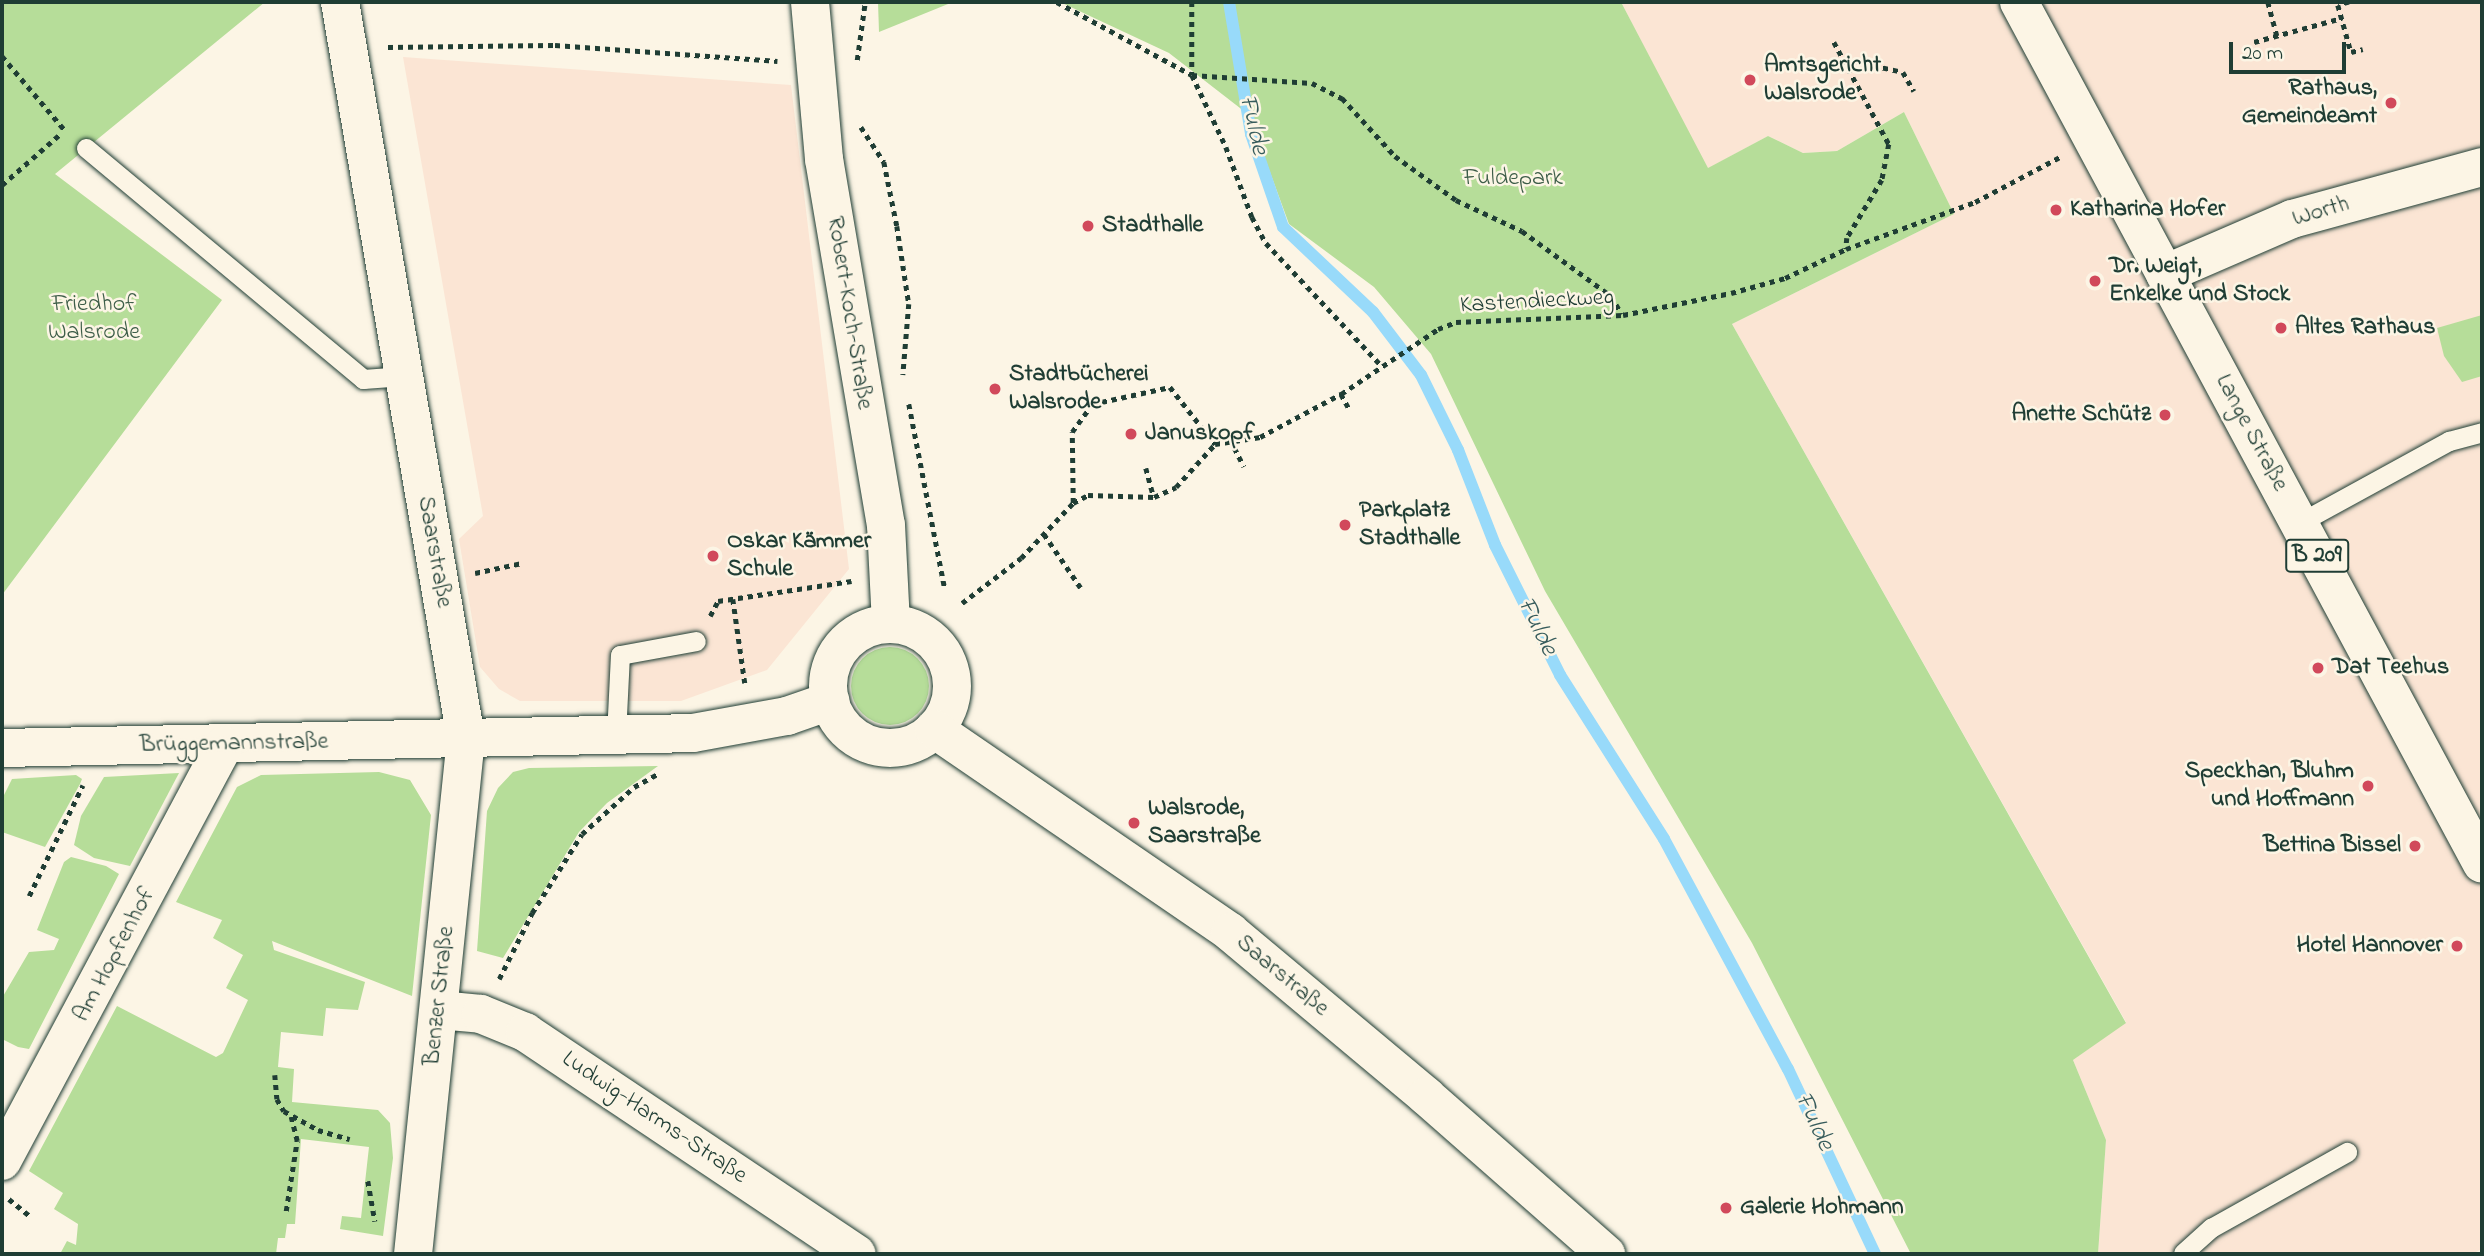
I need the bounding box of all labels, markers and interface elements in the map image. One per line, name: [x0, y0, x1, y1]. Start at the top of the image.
scale bar: [2232, 28, 2349, 72]
text: 20 m: [2242, 39, 2283, 69]
place label: Amtsgericht Walsrode: [1764, 52, 1881, 108]
marker: Amtsgericht Walsrode: [1742, 72, 1758, 88]
place label: Rathaus, Gemeindeamt: [2242, 75, 2377, 131]
water label: Fulde: [1230, 92, 1274, 158]
marker: Rathaus, Gemeindeamt: [2383, 95, 2399, 111]
park label: Fuldepark: [1463, 165, 1563, 193]
street label: Worth: [2289, 190, 2353, 234]
place label: Katharina Hofer: [2070, 196, 2225, 224]
marker: Katharina Hofer: [2048, 202, 2064, 218]
place label: Stadthalle: [1102, 212, 1203, 240]
street label: Robert-Koch-Straße: [820, 214, 878, 412]
marker: Stadthalle: [1080, 218, 1096, 234]
place label: Dr. Weigt, Enkelke und Stock: [2109, 253, 2290, 309]
marker: Dr. Weigt, Enkelke und Stock: [2087, 273, 2103, 289]
street label: Kastendieckweg: [1459, 284, 1615, 320]
park label: Friedhof Walsrode: [48, 291, 140, 347]
place label: Altes Rathaus: [2295, 314, 2435, 342]
marker: Altes Rathaus: [2273, 320, 2289, 336]
place label: Stadtbücherei Walsrode: [1009, 361, 1149, 417]
street label: Lange Straße: [2208, 370, 2294, 496]
marker: Stadtbücherei Walsrode: [987, 381, 1003, 397]
place label: Anette Schütz: [2012, 401, 2151, 429]
marker: Anette Schütz: [2157, 407, 2173, 423]
place label: Januskopf: [1145, 420, 1255, 448]
marker: Januskopf: [1123, 426, 1139, 442]
street label: Saarstraße: [410, 494, 458, 610]
place label: Parkplatz Stadthalle: [1359, 497, 1460, 553]
marker: Parkplatz Stadthalle: [1337, 517, 1353, 533]
place label: Oskar Kämmer Schule: [727, 528, 871, 584]
road number: B 209: [2284, 536, 2350, 576]
marker: Oskar Kämmer Schule: [705, 548, 721, 564]
water label: Fulde: [1509, 593, 1563, 661]
place label: Dat Teehus: [2332, 654, 2449, 682]
marker: Dat Teehus: [2310, 660, 2326, 676]
street label: Brüggemannstraße: [139, 728, 329, 760]
place label: Speckhan, Bluhm und Hoffmann: [2185, 758, 2354, 814]
marker: Speckhan, Bluhm und Hoffmann: [2360, 778, 2376, 794]
place label: Walsrode, Saarstraße: [1148, 795, 1261, 851]
marker: Walsrode, Saarstraße: [1126, 815, 1142, 831]
place label: Bettina Bissel: [2263, 832, 2401, 860]
marker: Bettina Bissel: [2407, 838, 2423, 854]
street label: Am Hopfenhof: [68, 883, 162, 1027]
street label: Benzer Straße: [418, 925, 462, 1067]
street label: Saarstraße: [1230, 929, 1334, 1023]
place label: Hotel Hannover: [2297, 932, 2443, 960]
marker: Hotel Hannover: [2449, 938, 2465, 954]
street label: Ludwig-Harms-Straße: [556, 1045, 752, 1191]
water label: Fulde: [1786, 1088, 1840, 1156]
place label: Galerie Hohmann: [1740, 1194, 1904, 1222]
marker: Galerie Hohmann: [1718, 1200, 1734, 1216]

